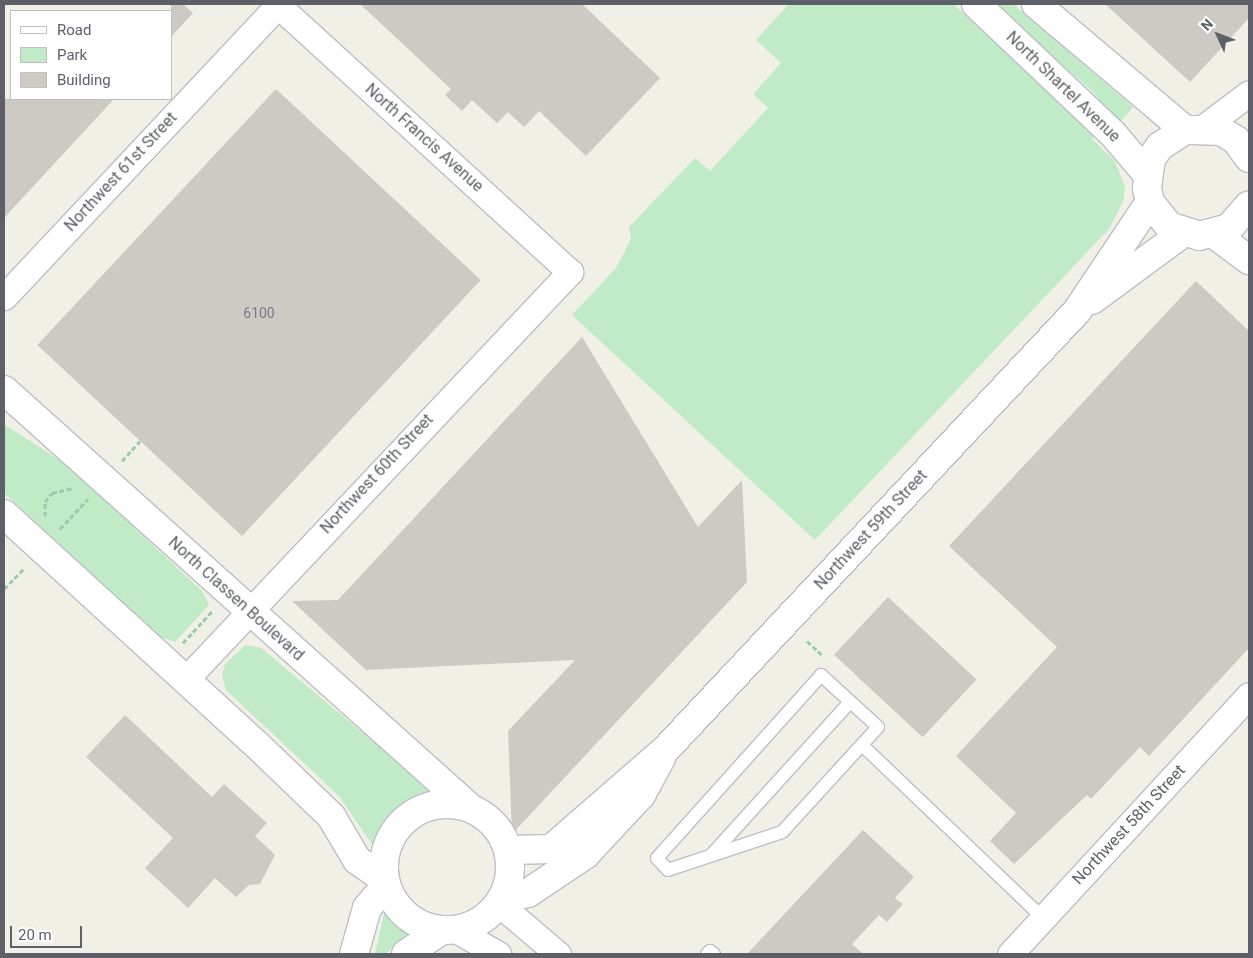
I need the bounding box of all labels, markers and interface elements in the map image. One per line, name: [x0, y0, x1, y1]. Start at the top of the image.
legend: [10, 10, 172, 100]
north arrow: [1193, 10, 1243, 60]
text: N: [1198, 16, 1216, 34]
text: Road: [57, 21, 91, 39]
street label: North Shartel Avenue: [1002, 28, 1124, 146]
text: Park: [57, 46, 87, 64]
text: Building: [57, 71, 111, 89]
street label: North Francis Avenue: [361, 80, 487, 196]
street label: Northwest 61st Street: [61, 108, 181, 236]
house number: 6100: [243, 305, 275, 321]
street label: Northwest 60th Street: [317, 410, 437, 538]
street label: Northwest 59th Street: [811, 466, 931, 594]
street label: North Classen Boulevard: [164, 533, 308, 665]
street label: Northwest 58th Street: [1069, 761, 1189, 889]
scale bar: [12, 916, 85, 948]
text: 20 m: [18, 926, 52, 944]

